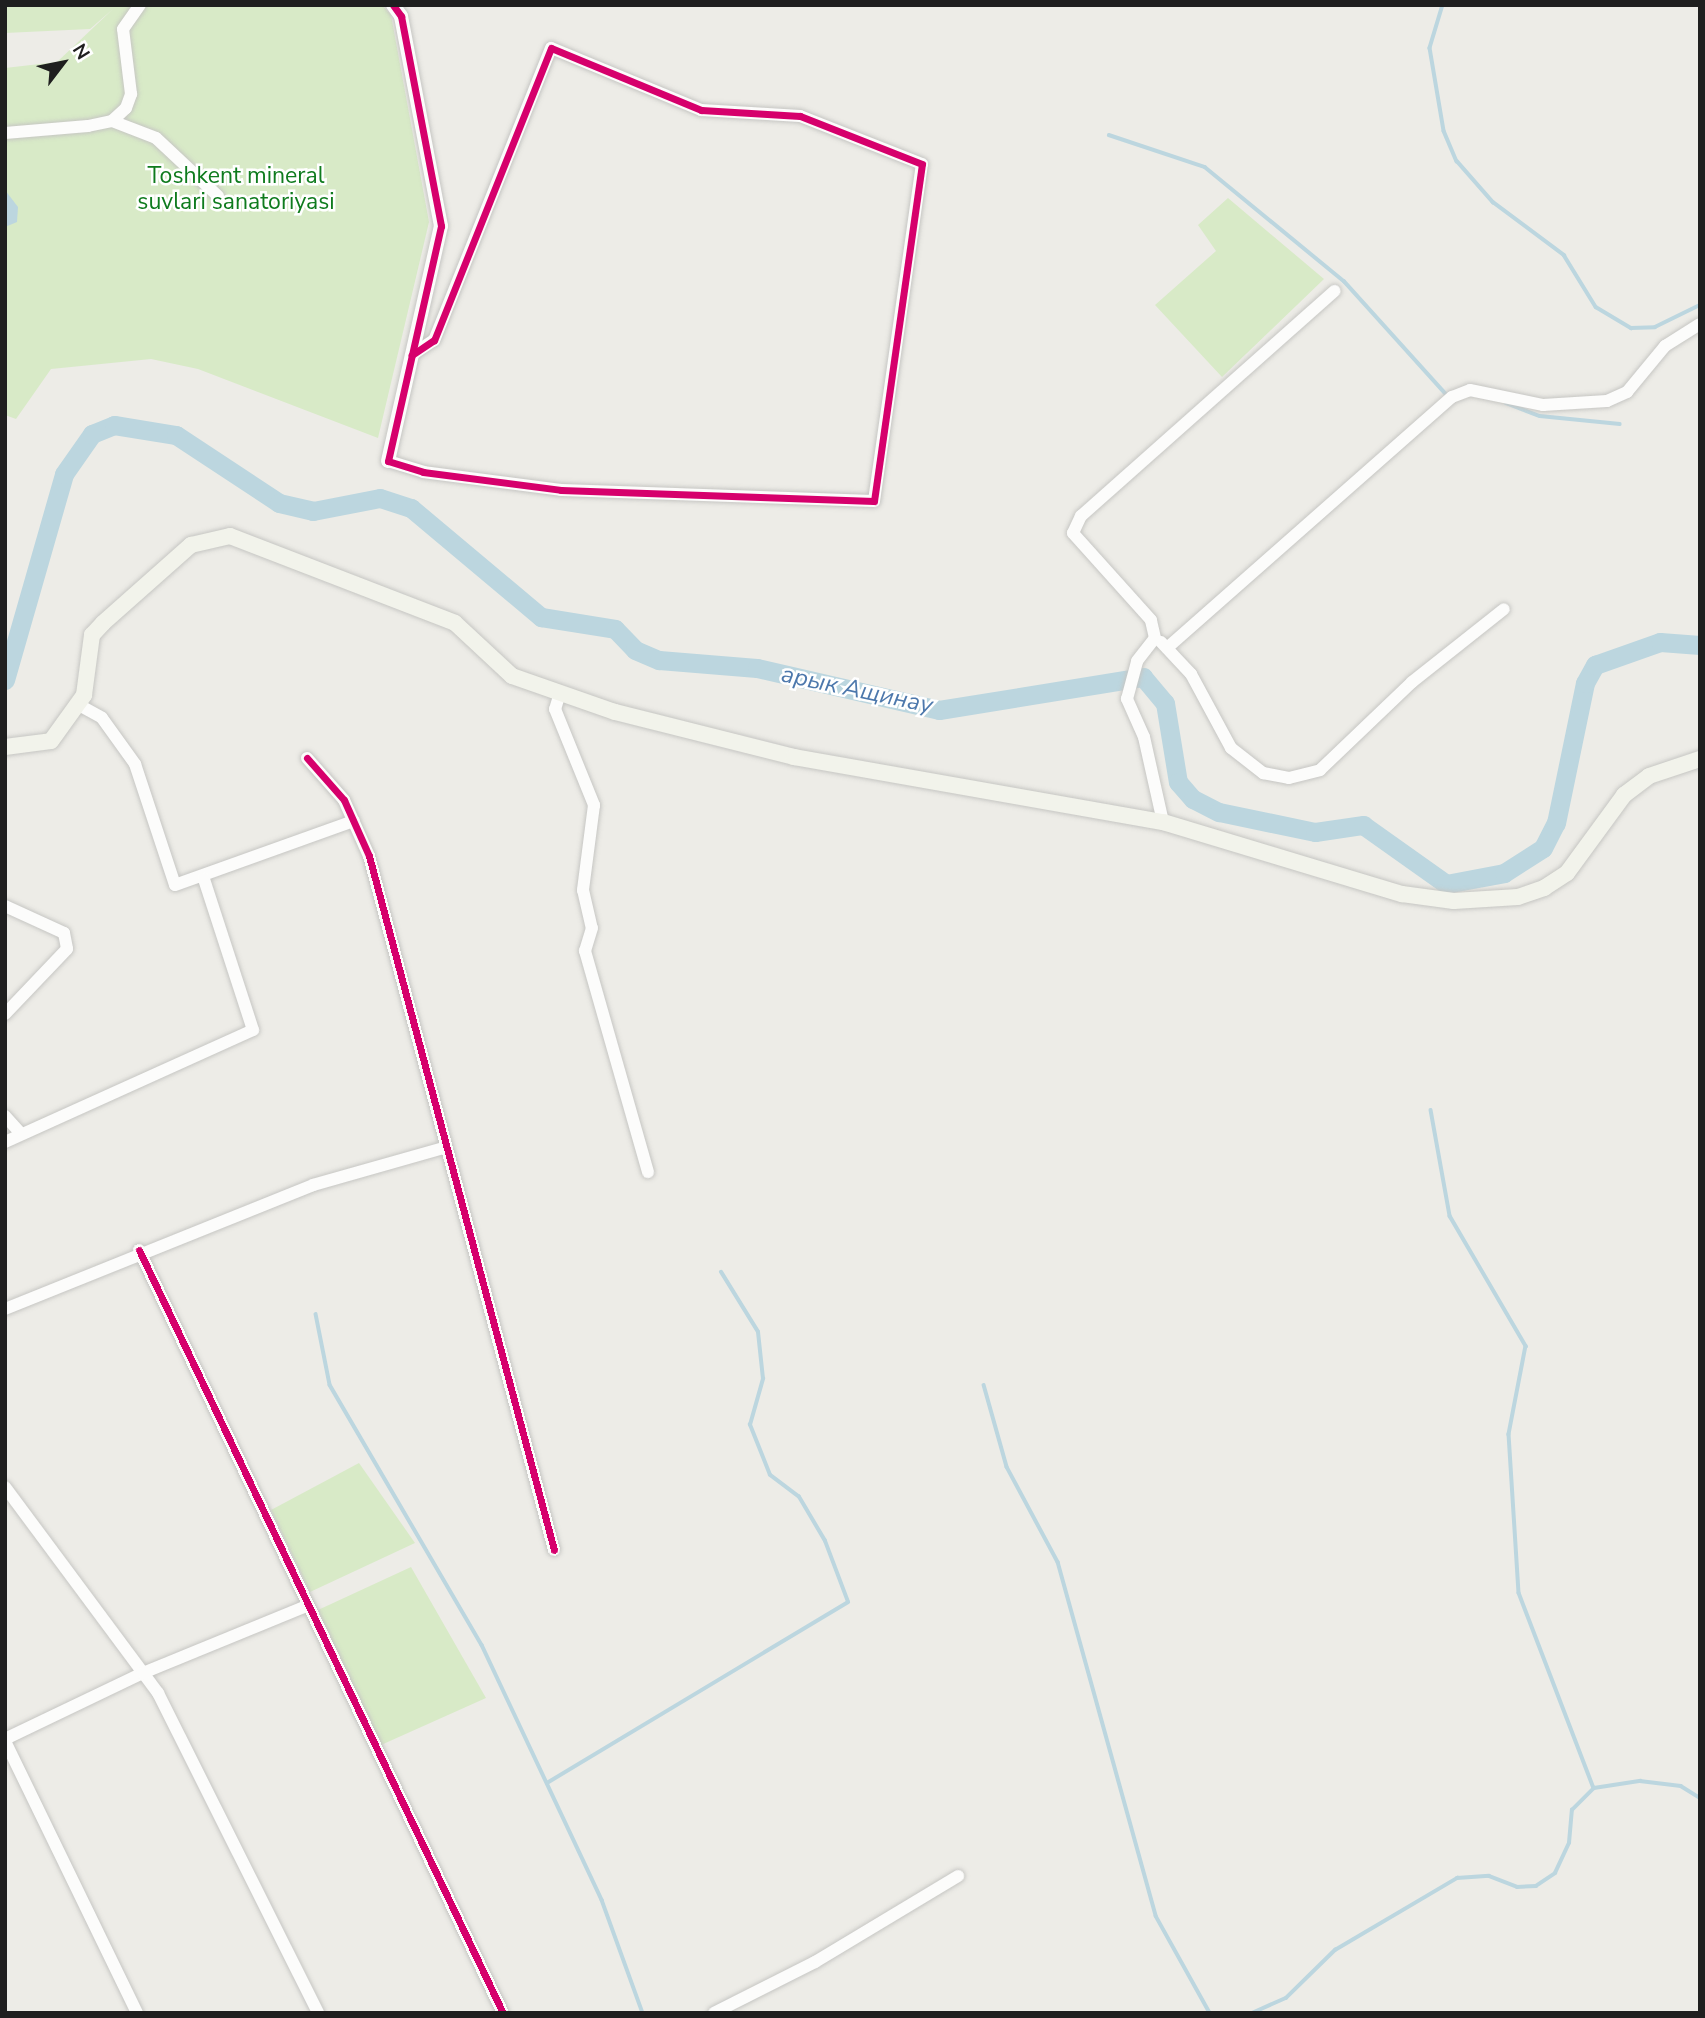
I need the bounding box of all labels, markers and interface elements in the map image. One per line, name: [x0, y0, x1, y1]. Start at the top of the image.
north arrow: [28, 28, 98, 98]
text: N: [66, 39, 96, 65]
park label: Toshkent mineral suvlari sanatoriyasi: [137, 162, 335, 216]
water label: арык Ащинау: [779, 660, 935, 720]

